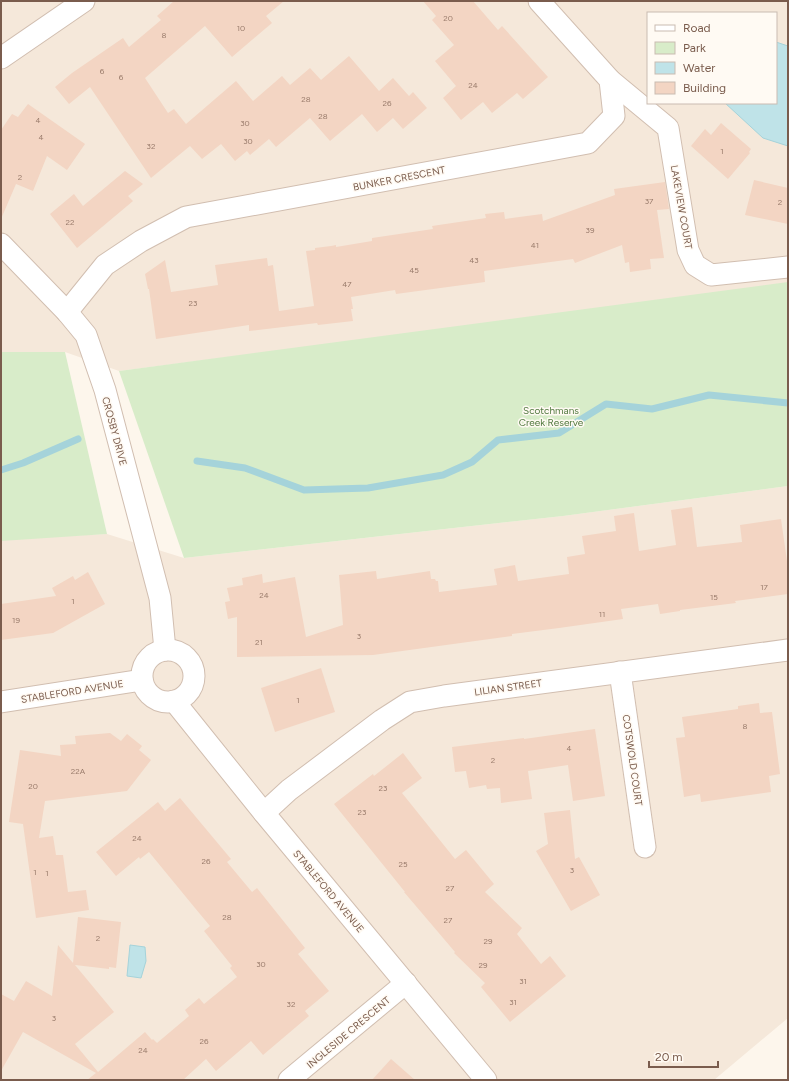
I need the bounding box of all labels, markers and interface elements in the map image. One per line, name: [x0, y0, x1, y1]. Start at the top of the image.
legend: [647, 12, 777, 104]
house number: 20: [443, 13, 453, 23]
text: Road: [683, 21, 711, 35]
house number: 10: [237, 23, 245, 33]
house number: 8: [162, 30, 167, 40]
text: Park: [683, 41, 706, 55]
text: Water: [683, 61, 715, 75]
house number: 6: [100, 66, 105, 76]
house number: 6: [119, 72, 124, 82]
house number: 24: [468, 80, 478, 90]
text: Building: [683, 81, 726, 95]
house number: 28: [301, 94, 311, 104]
house number: 26: [383, 98, 392, 108]
house number: 28: [318, 111, 328, 121]
house number: 4: [36, 115, 41, 125]
house number: 30: [240, 118, 250, 128]
house number: 4: [39, 132, 44, 142]
house number: 30: [243, 136, 253, 146]
house number: 32: [147, 141, 155, 151]
house number: 1: [720, 146, 724, 156]
street label: BUNKER CRESCENT: [352, 163, 447, 194]
street label: LAKEVIEW COURT: [668, 164, 695, 251]
house number: 2: [18, 172, 22, 182]
house number: 37: [645, 196, 654, 206]
house number: 2: [778, 197, 782, 207]
house number: 22: [66, 217, 74, 227]
house number: 39: [586, 225, 595, 235]
house number: 41: [531, 240, 539, 250]
house number: 43: [469, 255, 479, 265]
house number: 45: [409, 265, 419, 275]
house number: 47: [342, 279, 352, 289]
house number: 23: [189, 298, 197, 308]
street label: CROSBY DRIVE: [99, 395, 130, 467]
park label: Scotchmans Creek Reserve: [519, 404, 584, 429]
house number: 17: [760, 582, 768, 592]
house number: 24: [259, 590, 269, 600]
house number: 15: [710, 592, 718, 602]
house number: 1: [71, 596, 75, 606]
house number: 11: [599, 609, 605, 619]
house number: 19: [12, 615, 20, 625]
house number: 3: [357, 631, 361, 641]
house number: 21: [255, 637, 263, 647]
street label: LILIAN STREET: [473, 676, 543, 699]
street label: STABLEFORD AVENUE: [20, 677, 124, 706]
house number: 1: [296, 695, 300, 705]
street label: COTSWOLD COURT: [620, 713, 645, 807]
house number: 8: [743, 721, 748, 731]
house number: 4: [567, 743, 572, 753]
house number: 2: [491, 755, 495, 765]
house number: 22A: [71, 766, 86, 776]
house number: 20: [28, 781, 38, 791]
house number: 23: [379, 783, 387, 793]
house number: 23: [358, 807, 366, 817]
house number: 24: [132, 833, 142, 843]
street label: STABLEFORD AVENUE: [290, 847, 367, 935]
house number: 26: [202, 856, 211, 866]
house number: 25: [398, 859, 408, 869]
house number: 3: [570, 865, 574, 875]
house number: 1: [33, 867, 37, 877]
house number: 1: [45, 868, 49, 878]
house number: 27: [446, 883, 455, 893]
house number: 28: [222, 912, 232, 922]
house number: 27: [444, 915, 453, 925]
house number: 2: [96, 933, 100, 943]
house number: 29: [484, 936, 493, 946]
house number: 30: [256, 959, 266, 969]
house number: 29: [479, 960, 488, 970]
house number: 31: [519, 976, 527, 986]
street label: INGLESIDE CRESCENT: [304, 993, 393, 1071]
house number: 31: [509, 997, 517, 1007]
house number: 32: [287, 999, 295, 1009]
house number: 3: [52, 1013, 56, 1023]
house number: 26: [200, 1036, 209, 1046]
scale bar: [649, 1043, 718, 1069]
house number: 24: [138, 1045, 148, 1055]
text: 20 m: [655, 1050, 683, 1064]

